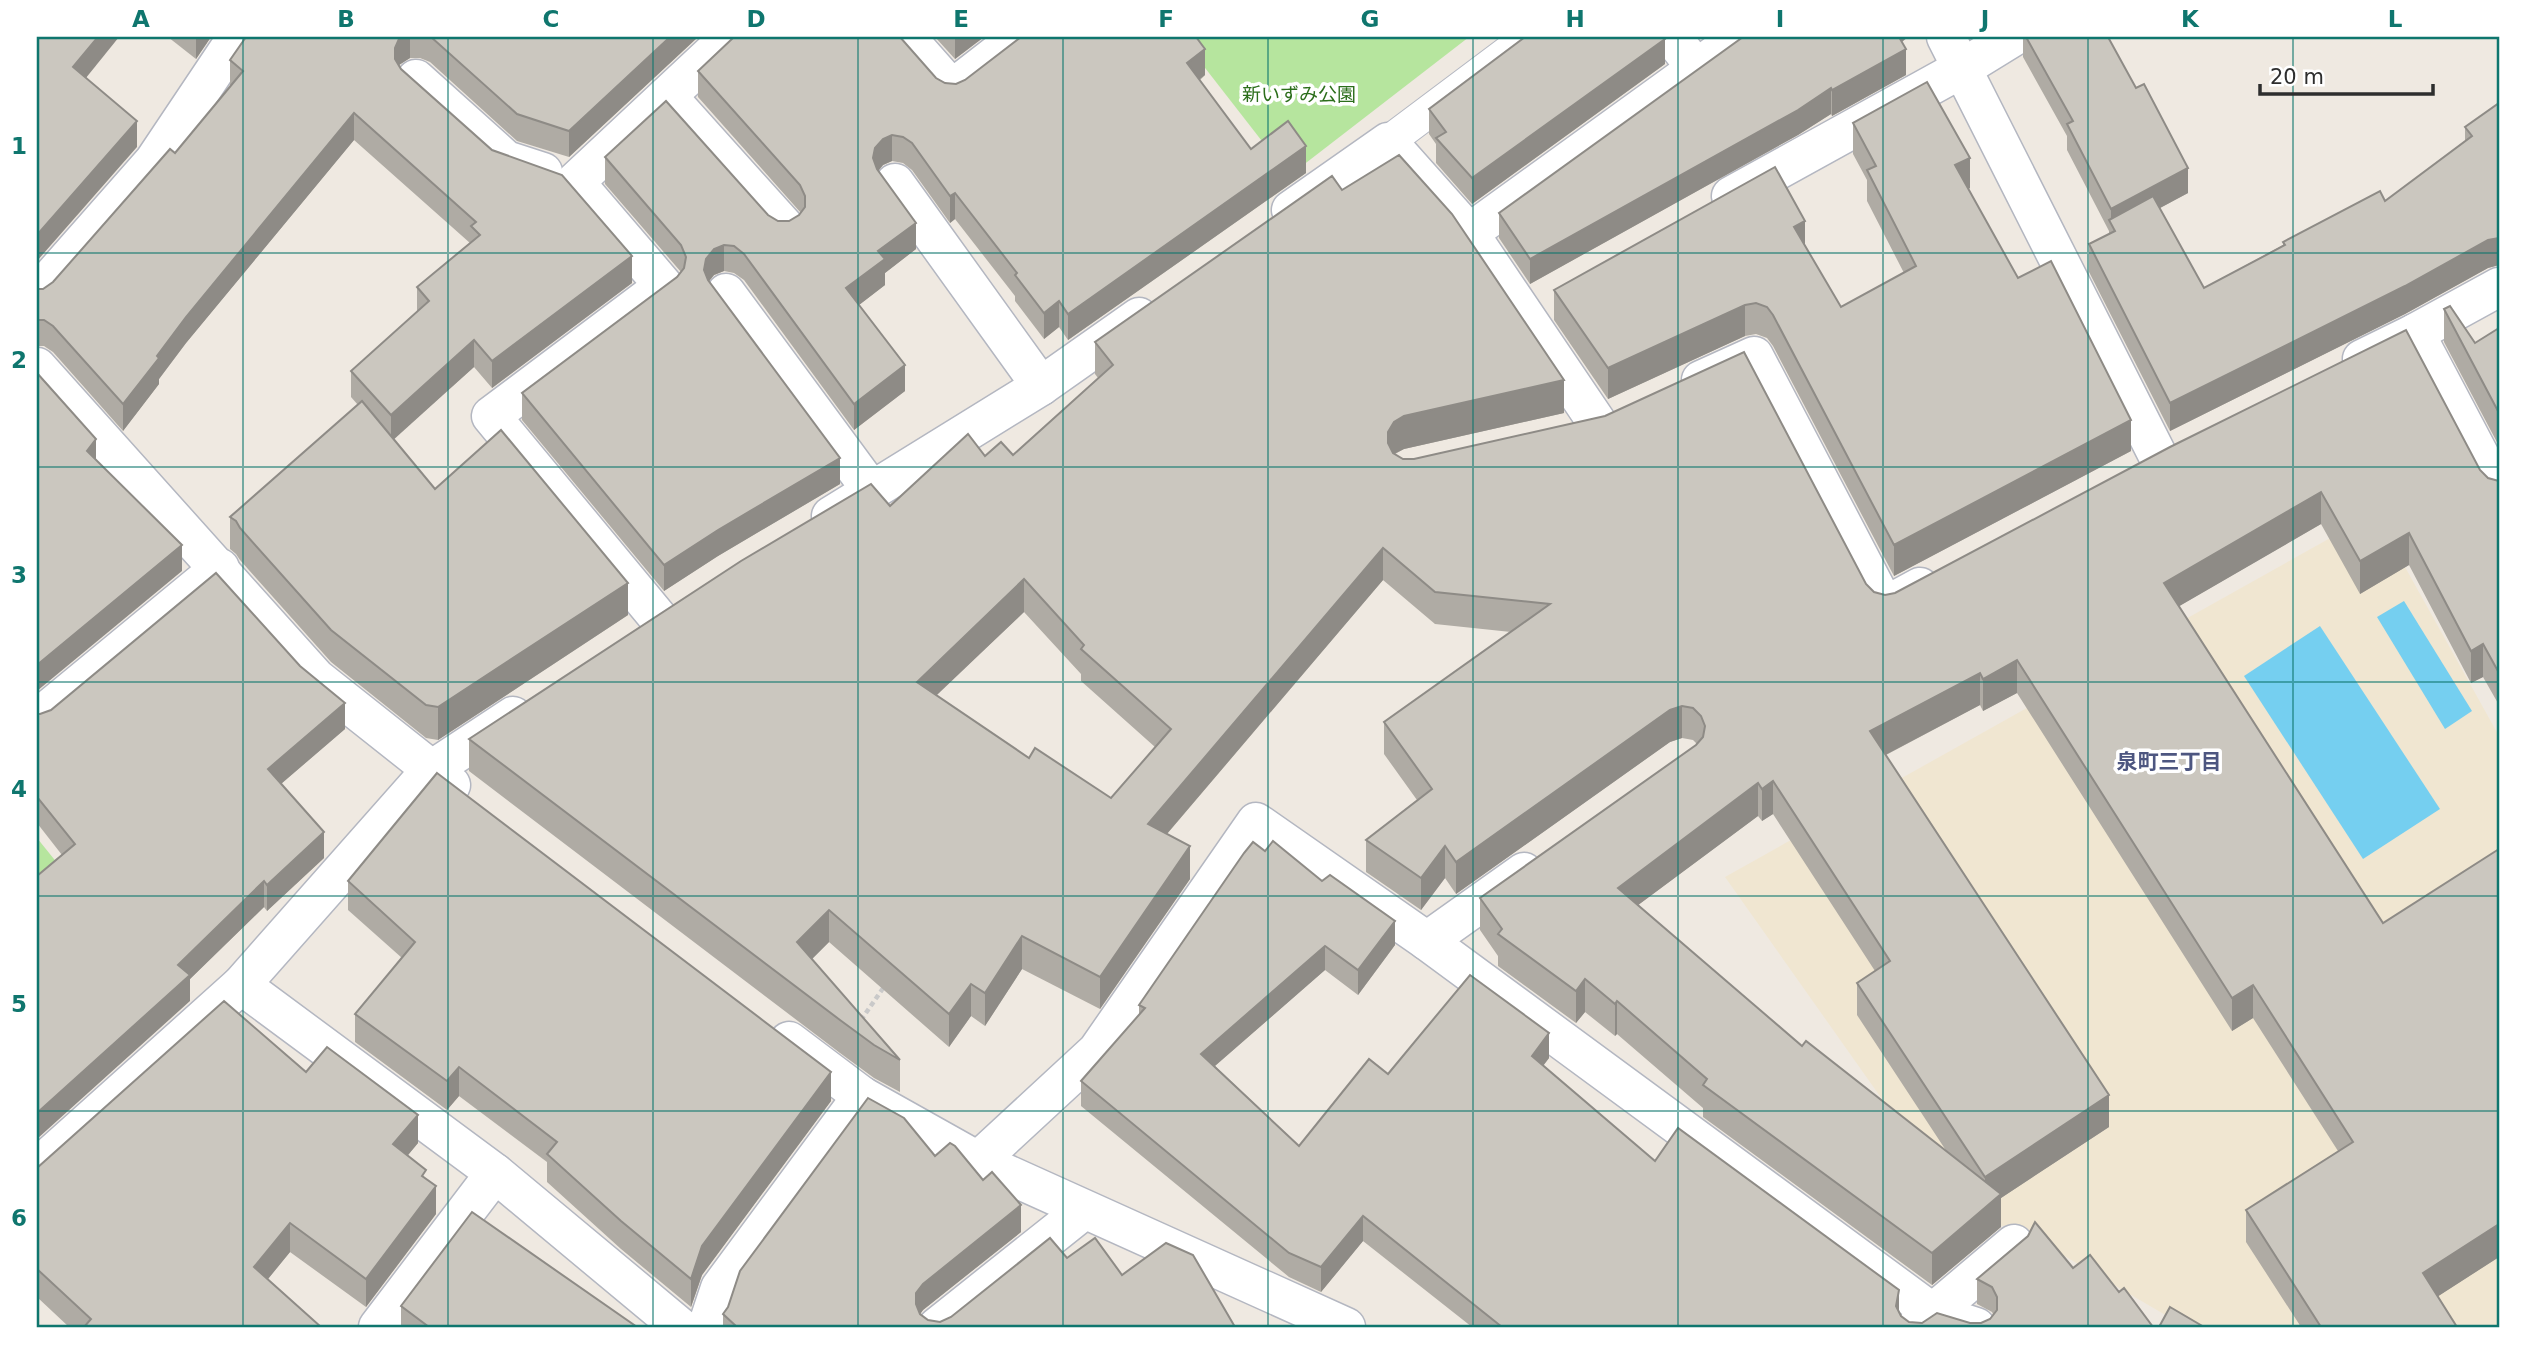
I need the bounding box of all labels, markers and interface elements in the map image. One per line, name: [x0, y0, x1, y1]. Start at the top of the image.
text: A: [132, 6, 150, 32]
text: B: [337, 6, 355, 32]
text: C: [543, 6, 559, 32]
text: D: [746, 6, 766, 32]
text: E: [953, 6, 969, 32]
text: F: [1158, 6, 1174, 32]
text: G: [1361, 6, 1379, 32]
text: H: [1565, 6, 1585, 32]
text: I: [1776, 6, 1784, 32]
text: J: [1979, 6, 1989, 32]
text: K: [2181, 6, 2200, 32]
text: L: [2388, 6, 2403, 32]
scale bar: [2260, 52, 2433, 96]
text: 20 m: [2270, 65, 2324, 89]
park label: 新いずみ公園: [1242, 83, 1356, 105]
text: 1: [11, 133, 27, 159]
text: 2: [11, 347, 27, 373]
text: 3: [11, 562, 27, 588]
district label: 泉町三丁目: [2117, 750, 2222, 774]
text: 4: [11, 776, 27, 802]
text: 5: [11, 991, 27, 1017]
text: 6: [11, 1205, 27, 1231]

